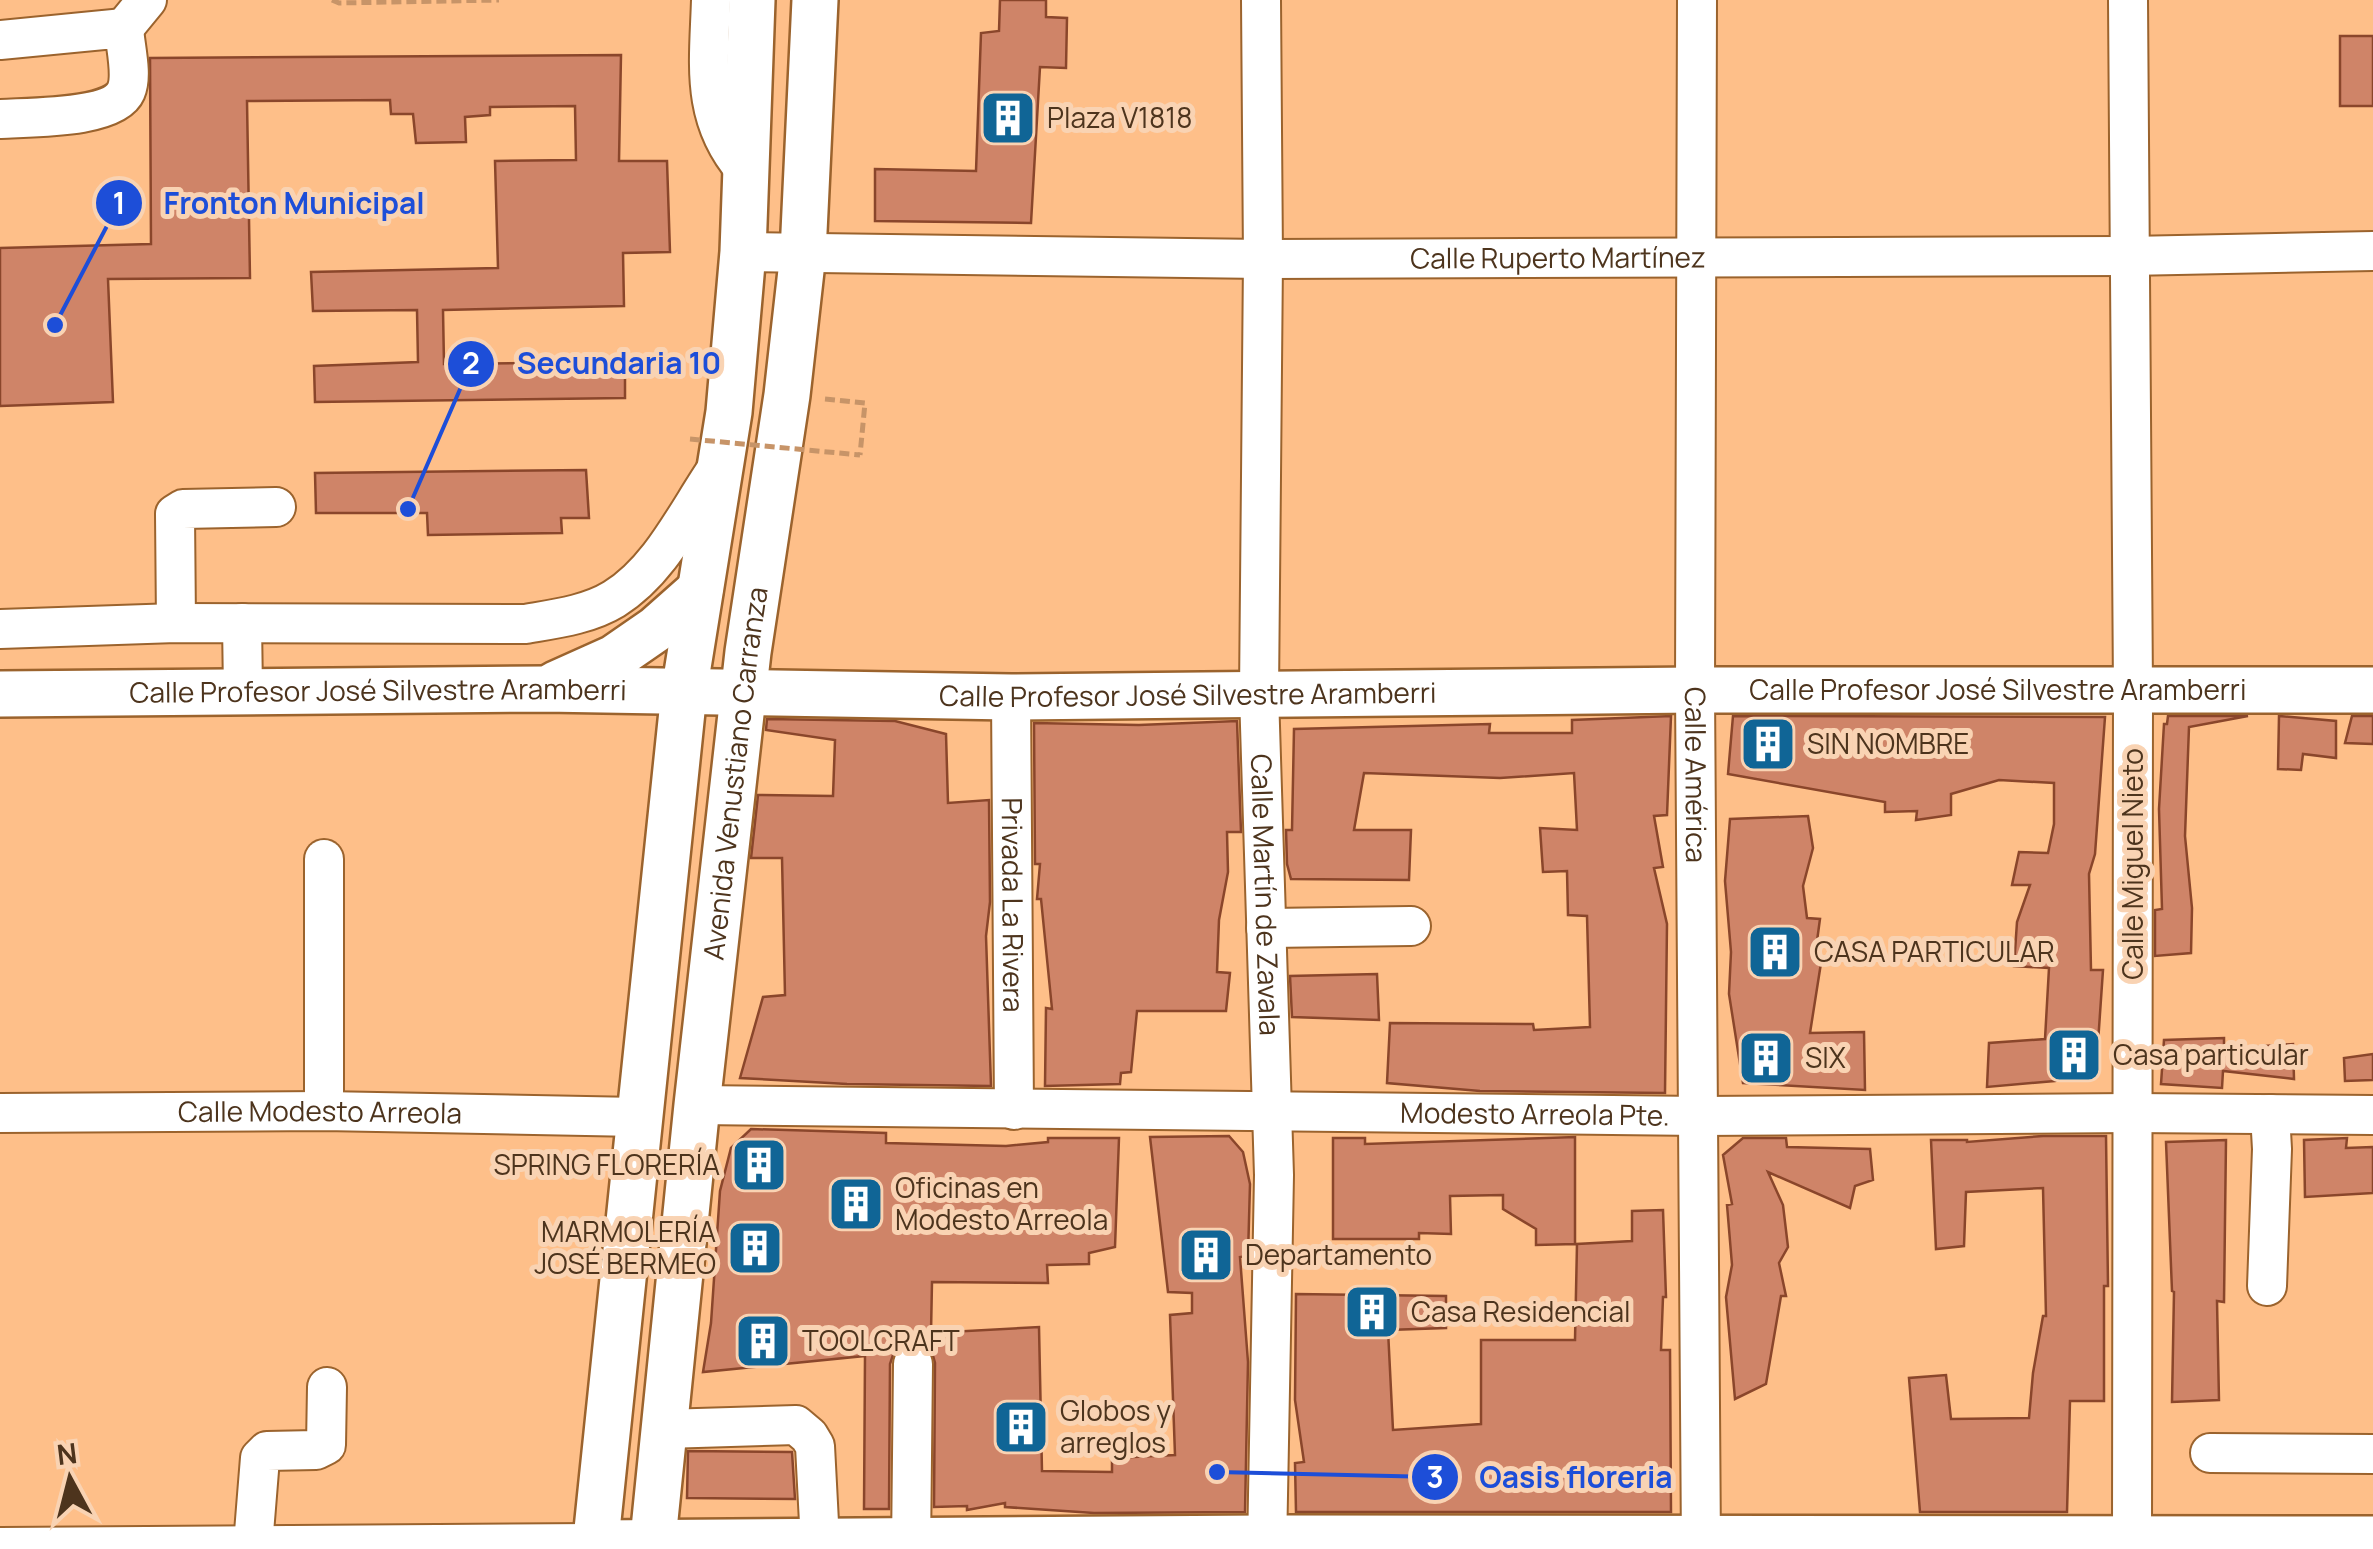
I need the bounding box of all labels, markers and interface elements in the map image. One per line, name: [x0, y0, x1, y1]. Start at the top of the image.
building icon: Plaza V1818: [978, 88, 1038, 148]
place label: Plaza V1818: [1047, 98, 1192, 136]
callout: Fronton Municipal: [94, 173, 445, 233]
text: 1: [112, 182, 126, 223]
text: Fronton Municipal: [163, 182, 425, 223]
street label: Calle Ruperto Martínez: [1410, 237, 1706, 276]
callout: Secundaria 10: [446, 334, 741, 394]
text: 2: [462, 342, 480, 383]
text: Secundaria 10: [517, 342, 721, 383]
street label: Avenida Venustiano Carranza: [693, 584, 776, 962]
street label: Calle Profesor José Silvestre Aramberri: [129, 669, 627, 711]
street label: Calle Profesor José Silvestre Aramberri: [1749, 670, 2247, 708]
street label: Calle Profesor José Silvestre Aramberri: [939, 673, 1437, 715]
street label: Calle América: [1677, 687, 1716, 863]
building icon: SIN NOMBRE: [1738, 714, 1798, 774]
place label: SIN NOMBRE: [1807, 724, 1969, 762]
street label: Calle Miguel Nieto: [2113, 748, 2151, 980]
street label: Calle Martín de Zavala: [1243, 753, 1290, 1036]
street label: Privada La Rivera: [994, 797, 1033, 1013]
building icon: CASA PARTICULAR: [1745, 922, 1805, 982]
place label: CASA PARTICULAR: [1814, 932, 2055, 970]
building icon: Casa particular: [2044, 1025, 2104, 1085]
building icon: SIX: [1736, 1028, 1796, 1088]
place label: Casa particular: [2113, 1035, 2309, 1073]
place label: SIX: [1805, 1038, 1846, 1076]
street label: Calle Modesto Arreola: [178, 1091, 462, 1132]
street label: Modesto Arreola Pte.: [1400, 1093, 1670, 1134]
building icon: SPRING FLORERÍA: [729, 1135, 789, 1195]
place label: SPRING FLORERÍA: [493, 1145, 720, 1183]
place label: Oficinas en Modesto Arreola: [895, 1168, 1108, 1238]
building icon: Oficinas en Modesto Arreola: [826, 1174, 886, 1234]
place label: MARMOLERÍA JOSÉ BERMEO: [534, 1212, 716, 1282]
building icon: MARMOLERÍA JOSÉ BERMEO: [725, 1218, 785, 1278]
building icon: Departamento: [1176, 1225, 1236, 1285]
place label: Departamento: [1245, 1235, 1432, 1273]
building icon: Casa Residencial: [1342, 1282, 1402, 1342]
place label: Casa Residencial: [1411, 1292, 1630, 1330]
building icon: TOOLCRAFT: [733, 1311, 793, 1371]
place label: TOOLCRAFT: [802, 1321, 960, 1359]
place label: Globos y arreglos: [1060, 1391, 1171, 1461]
building icon: Globos y arreglos: [991, 1397, 1051, 1457]
north arrow: [20, 1429, 120, 1529]
text: N: [55, 1433, 79, 1473]
callout: Oasis floreria: [1410, 1447, 1693, 1507]
text: 3: [1426, 1456, 1444, 1497]
text: Oasis floreria: [1479, 1456, 1673, 1497]

